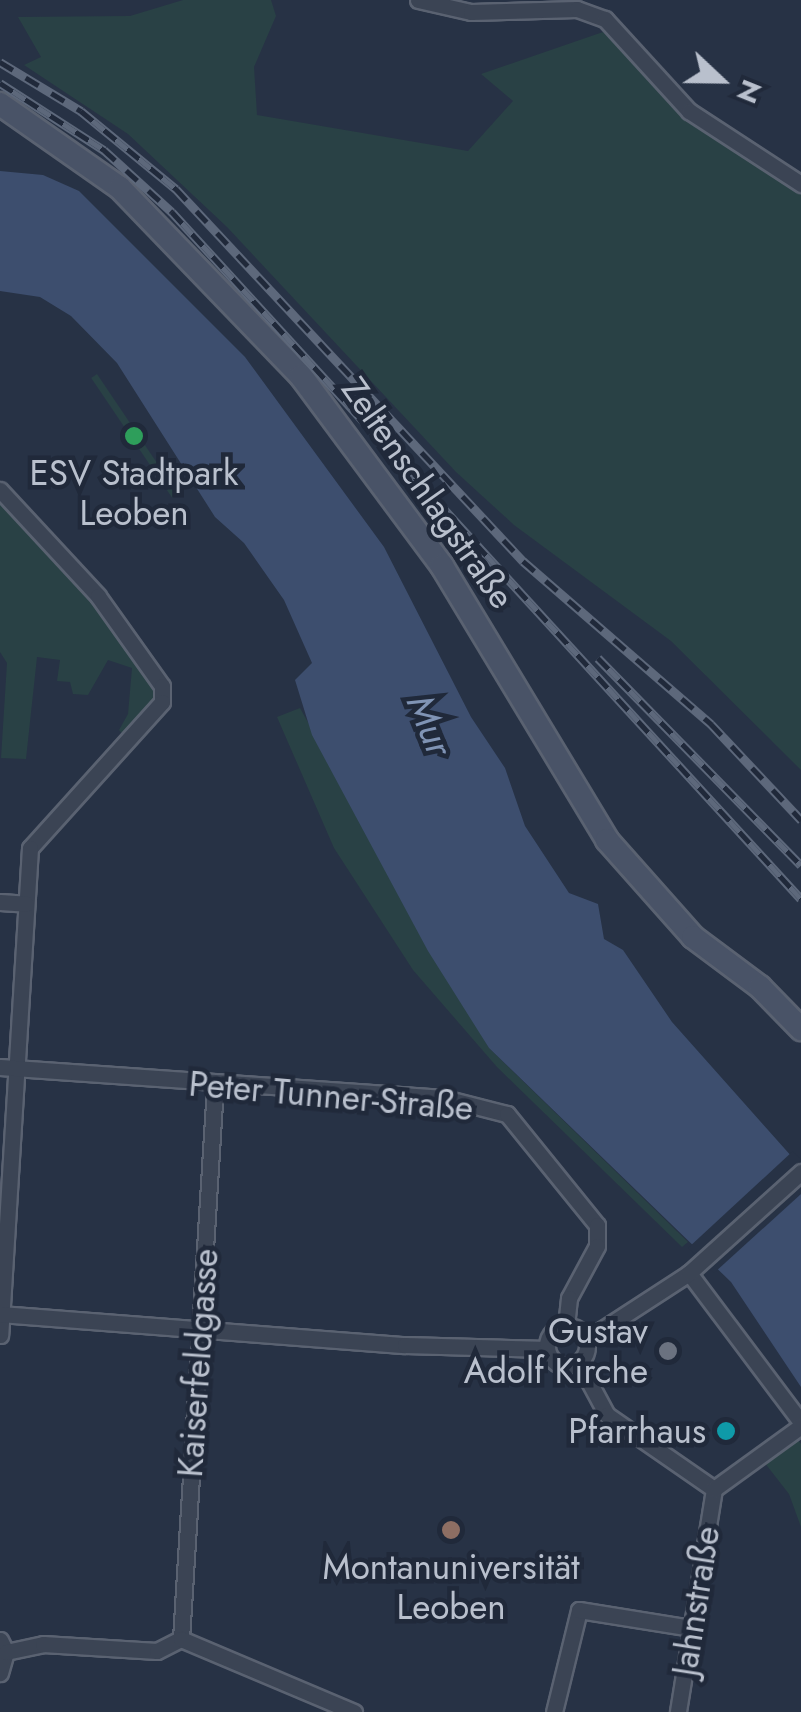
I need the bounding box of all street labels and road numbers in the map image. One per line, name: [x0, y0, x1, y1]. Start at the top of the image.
street label: Zeltenschlagstraße: [333, 370, 523, 616]
street label: Peter Tunner-Straße: [187, 1063, 475, 1129]
street label: Kaiserfeldgasse: [169, 1247, 227, 1479]
street label: Jahnstraße: [663, 1523, 729, 1679]

